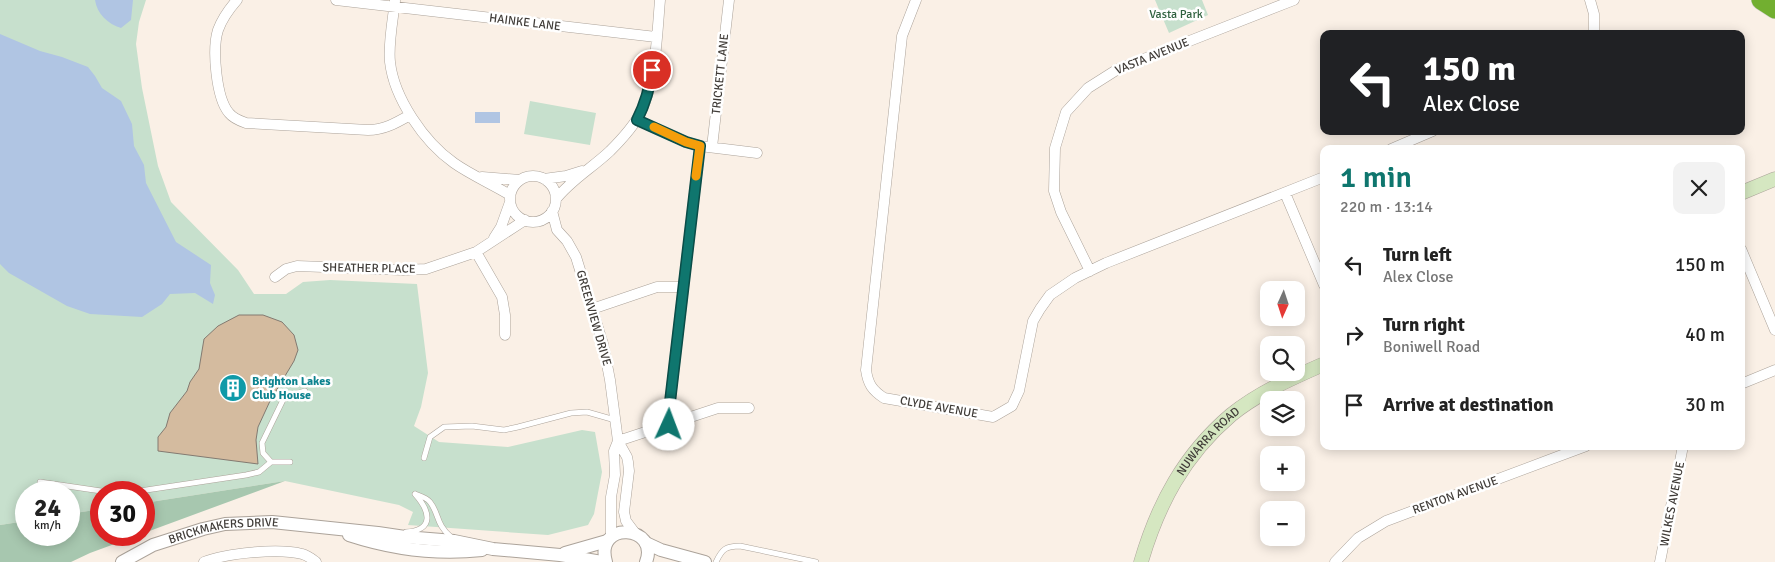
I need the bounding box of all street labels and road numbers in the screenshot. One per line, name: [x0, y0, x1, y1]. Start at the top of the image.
street label: HAINKE LANE: [488, 11, 562, 34]
street label: TRICKETT LANE: [709, 33, 732, 115]
street label: VASTA AVENUE: [1113, 35, 1192, 78]
street label: SHEATHER PLACE: [322, 260, 416, 277]
street label: GREENVIEW DRIVE: [573, 269, 614, 368]
street label: CLYDE AVENUE: [899, 393, 979, 422]
street label: NUWARRA ROAD: [1174, 404, 1243, 479]
street label: WILKES AVENUE: [1657, 460, 1688, 548]
street label: RENTON AVENUE: [1410, 473, 1500, 518]
street label: BRICKMAKERS DRIVE: [167, 515, 280, 548]

